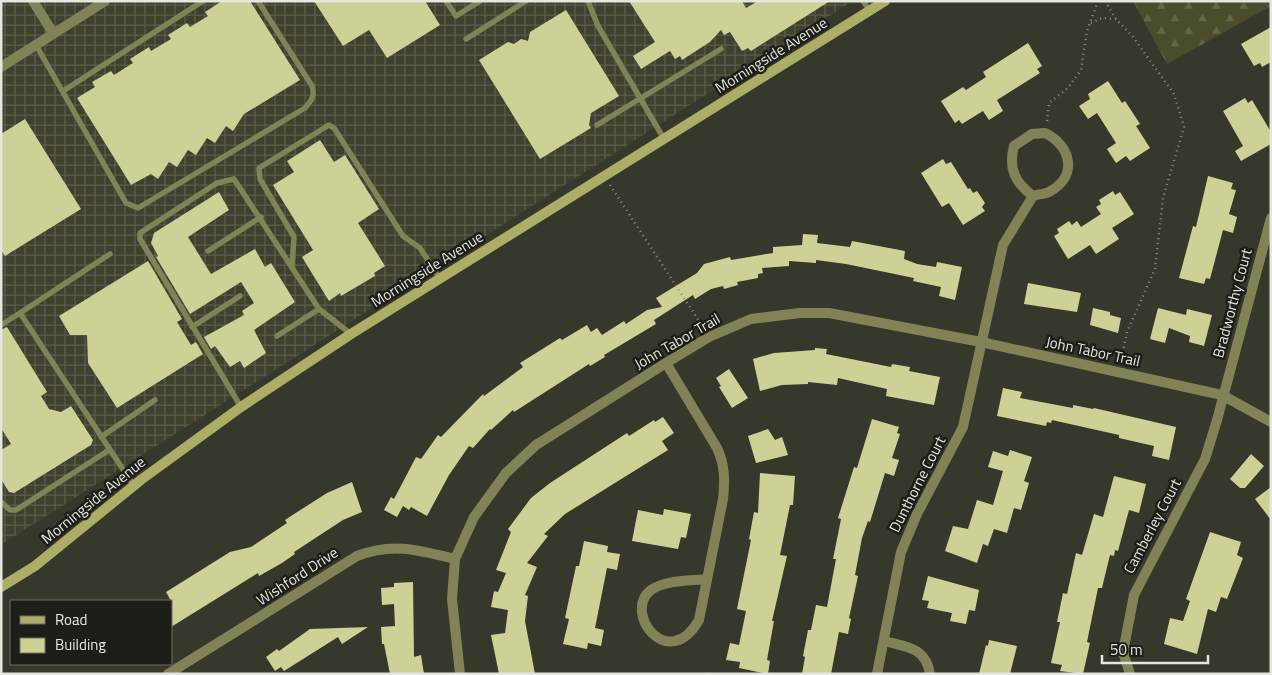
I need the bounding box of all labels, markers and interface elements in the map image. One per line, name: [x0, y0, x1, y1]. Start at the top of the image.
street label: Morningside Avenue: [710, 11, 832, 99]
street label: Morningside Avenue: [366, 225, 488, 313]
street label: Bradworthy Court: [1206, 245, 1258, 360]
street label: John Tabor Trail: [630, 307, 724, 375]
street label: John Tabor Trail: [1044, 330, 1142, 372]
street label: Dunthorne Court: [883, 431, 951, 536]
street label: Morningside Avenue: [36, 451, 150, 549]
street label: Camberley Court: [1117, 474, 1187, 578]
street label: Wishford Drive: [252, 541, 342, 611]
legend: [10, 600, 172, 665]
text: Road: [55, 608, 87, 631]
scale bar: [1102, 632, 1208, 664]
text: Building: [55, 633, 106, 656]
text: 50 m: [1110, 638, 1143, 661]

